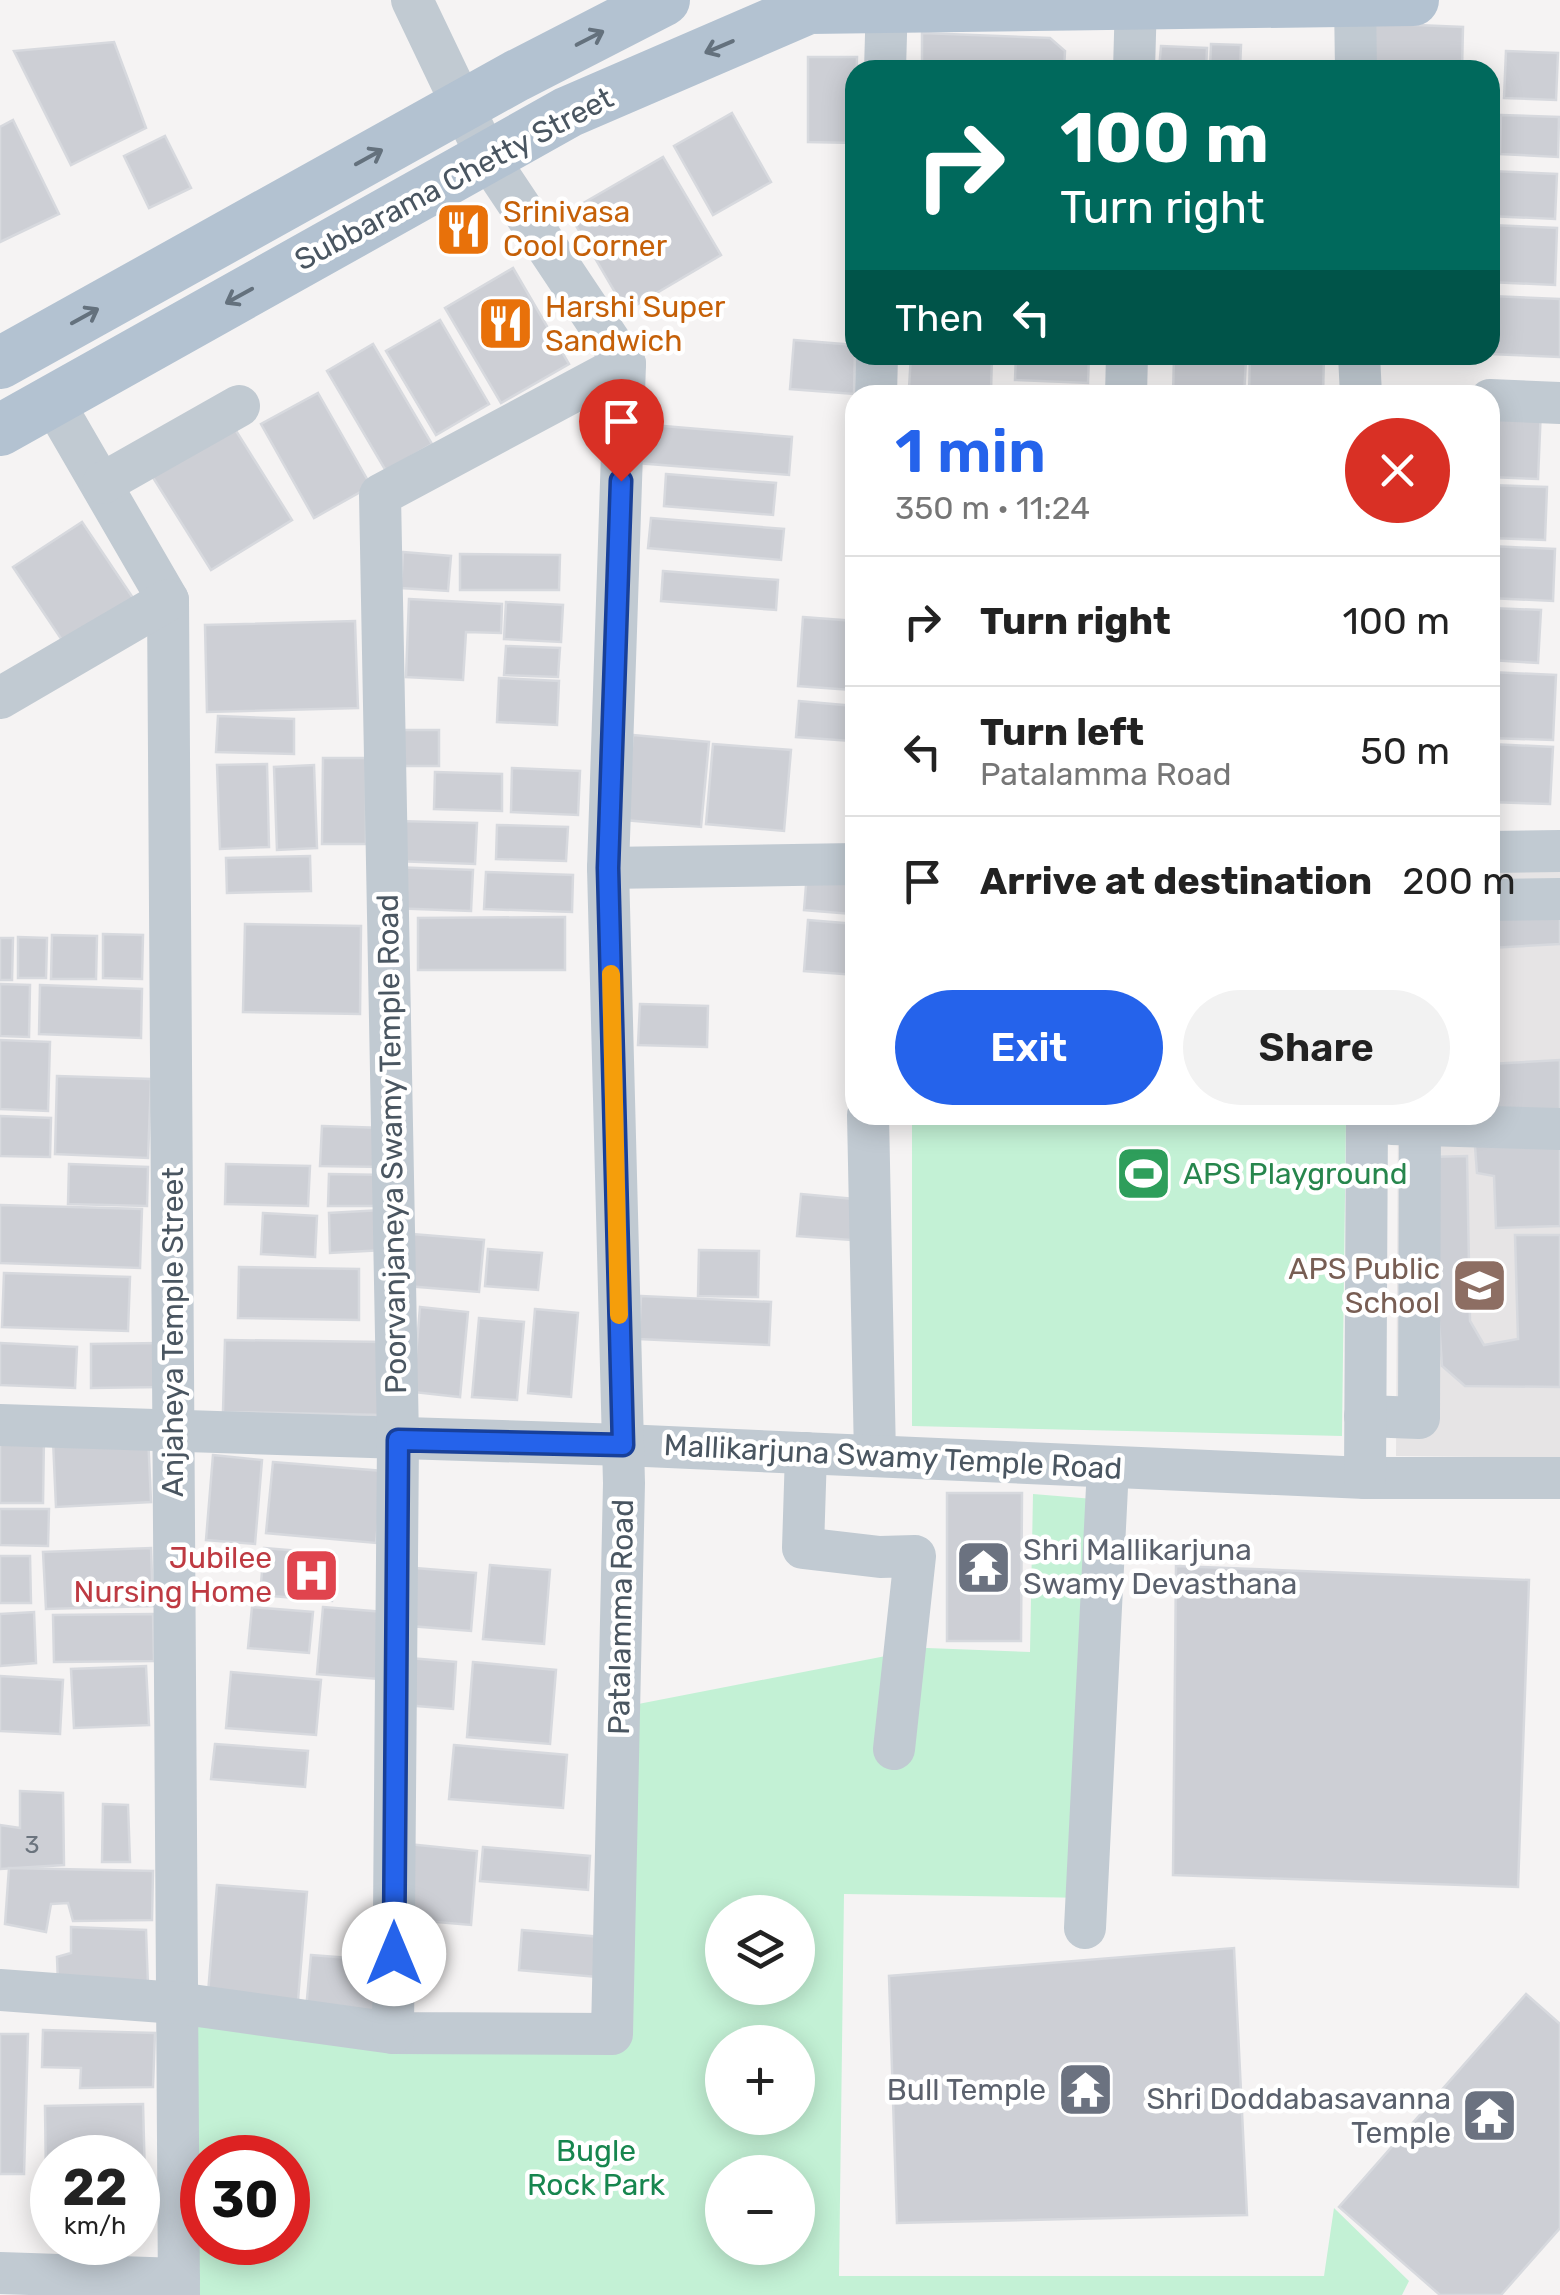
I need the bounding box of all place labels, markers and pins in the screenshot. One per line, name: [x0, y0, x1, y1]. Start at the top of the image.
place label: Srinivasa Cool Corner: [503, 194, 668, 264]
restaurant icon: Srinivasa Cool Corner: [434, 199, 494, 259]
place label: Harshi Super Sandwich: [545, 289, 726, 359]
restaurant icon: Harshi Super Sandwich: [476, 294, 536, 354]
pin: [579, 379, 664, 482]
sports icon: APS Playground: [1114, 1144, 1174, 1204]
place label: APS Playground: [1183, 1156, 1408, 1192]
place label: APS Public School: [1288, 1251, 1440, 1321]
school or university icon: APS Public School: [1449, 1256, 1509, 1316]
place label: Shri Mallikarjuna Swamy Devasthana: [1023, 1532, 1297, 1602]
temple icon: Shri Mallikarjuna Swamy Devasthana: [954, 1537, 1014, 1597]
place label: Jubilee Nursing Home: [74, 1540, 272, 1610]
hospital icon: Jubilee Nursing Home: [281, 1545, 341, 1605]
temple icon: Bull Temple: [1055, 2060, 1115, 2120]
place label: Bull Temple: [887, 2072, 1046, 2108]
place label: Shri Doddabasavanna Temple: [1146, 2081, 1451, 2151]
temple icon: Shri Doddabasavanna Temple: [1460, 2086, 1520, 2146]

